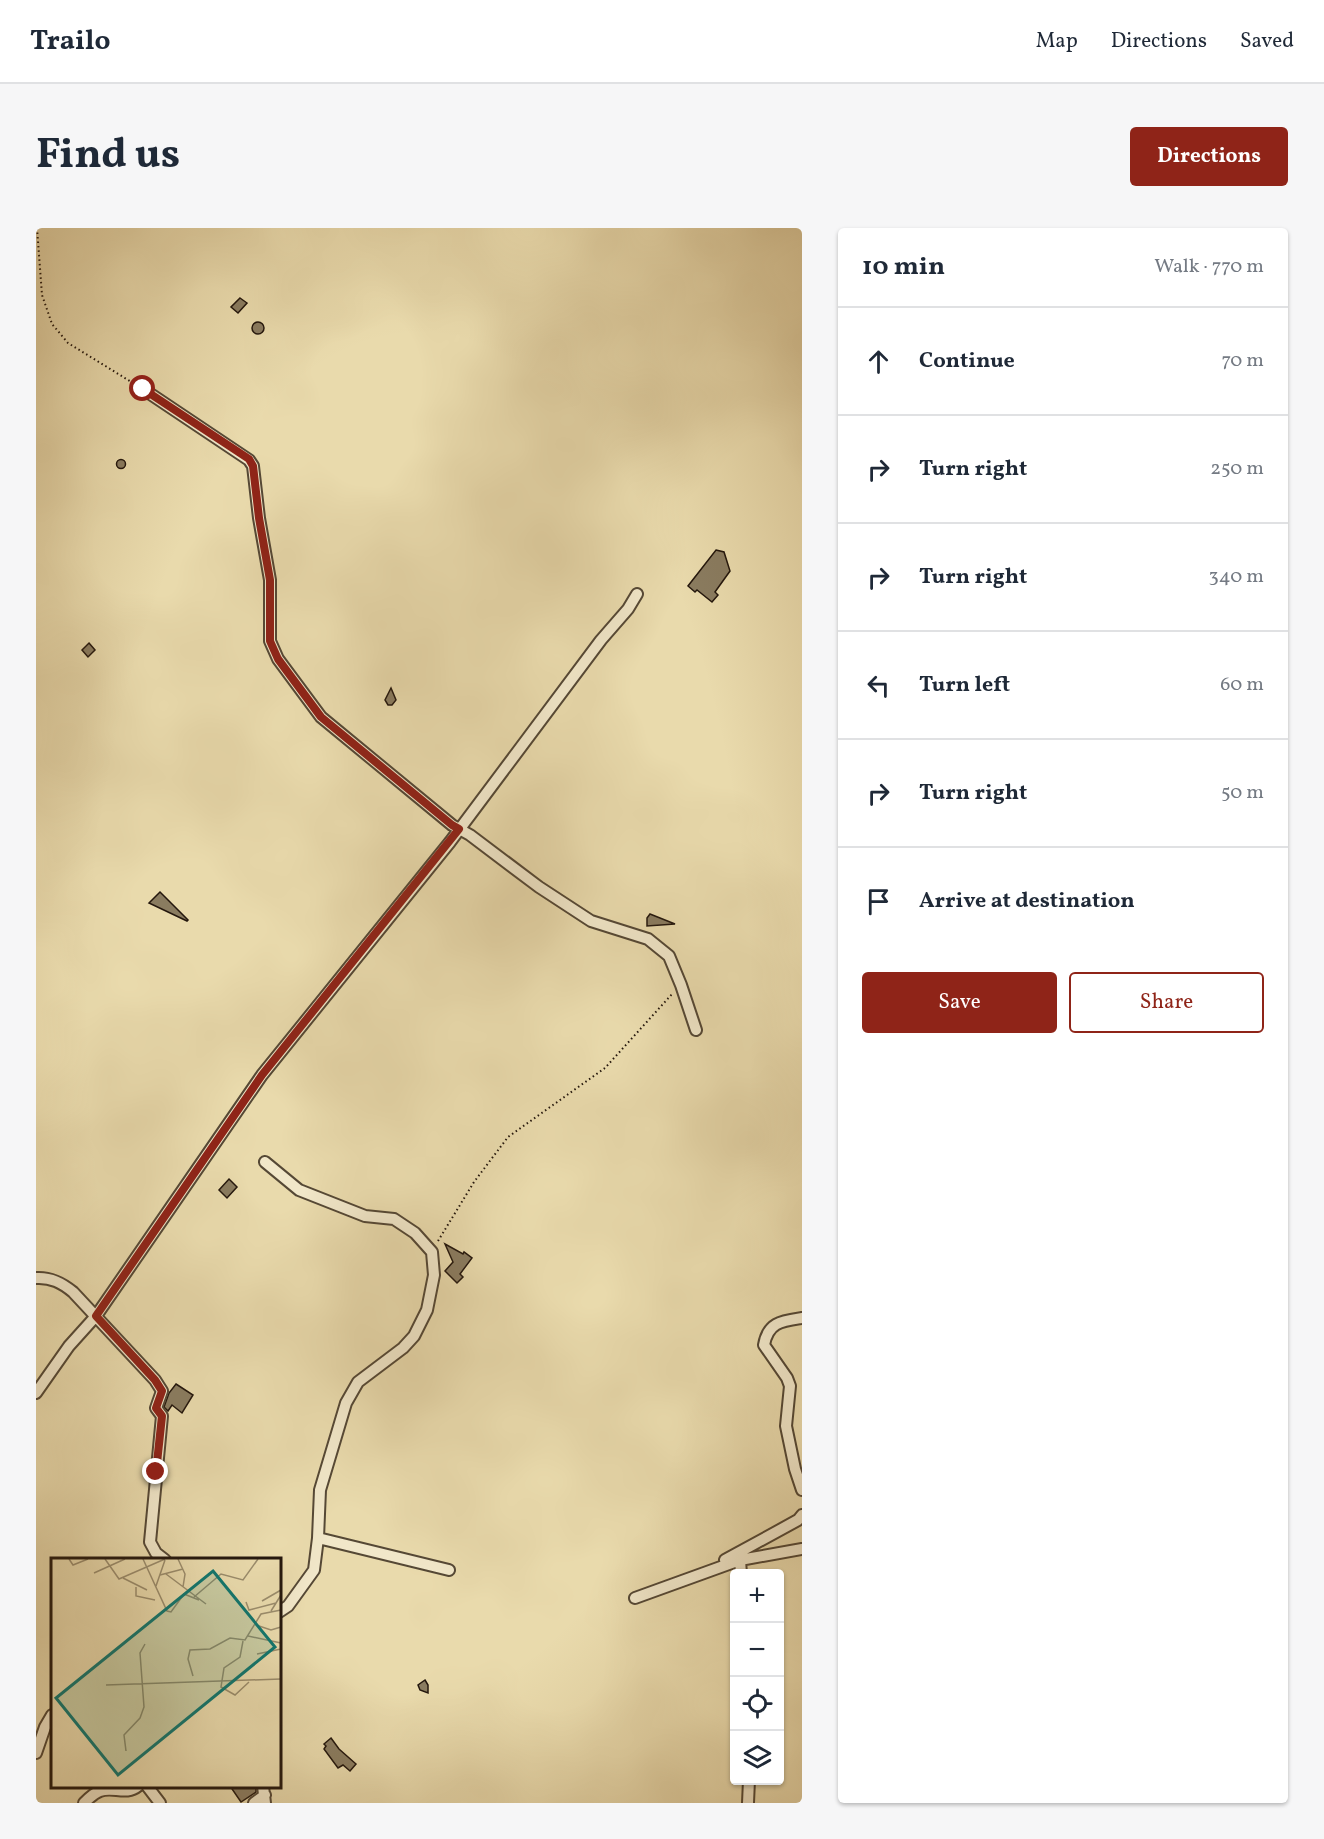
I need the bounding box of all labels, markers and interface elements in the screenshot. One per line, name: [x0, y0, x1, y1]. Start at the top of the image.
text: Trailo: [30, 22, 111, 61]
text: Map: [1036, 27, 1078, 56]
text: Directions: [1111, 27, 1207, 56]
text: Saved: [1240, 27, 1294, 56]
text: Find us: [36, 127, 180, 186]
button: Directions: [1130, 127, 1288, 186]
text: 10 min: [862, 249, 945, 285]
text: Walk · 770 m: [1154, 253, 1264, 281]
icon: ahead: [862, 345, 895, 378]
text: Continue: [919, 346, 1015, 377]
text: 70 m: [1221, 347, 1264, 375]
route start: [129, 375, 155, 401]
icon: right: [862, 453, 895, 486]
text: Turn right: [919, 454, 1027, 485]
text: 250 m: [1210, 455, 1264, 483]
icon: right: [862, 561, 895, 594]
text: Turn right: [919, 562, 1027, 593]
text: 340 m: [1208, 563, 1264, 591]
icon: left: [862, 669, 895, 702]
text: Turn left: [919, 670, 1010, 701]
text: 60 m: [1220, 671, 1264, 699]
icon: right: [862, 777, 895, 810]
text: Turn right: [919, 778, 1027, 809]
text: 50 m: [1221, 779, 1264, 807]
icon: arrive: [862, 885, 895, 918]
text: Arrive at destination: [919, 886, 1135, 917]
button: Save: [862, 972, 1057, 1033]
button: Share: [1069, 972, 1264, 1033]
route end: [142, 1458, 168, 1484]
inset map: [51, 1558, 280, 1788]
map controls: [730, 1569, 784, 1785]
button: +: [730, 1569, 784, 1623]
button: −: [730, 1623, 784, 1677]
button: locate: [730, 1677, 784, 1731]
button: layers: [730, 1731, 784, 1785]

